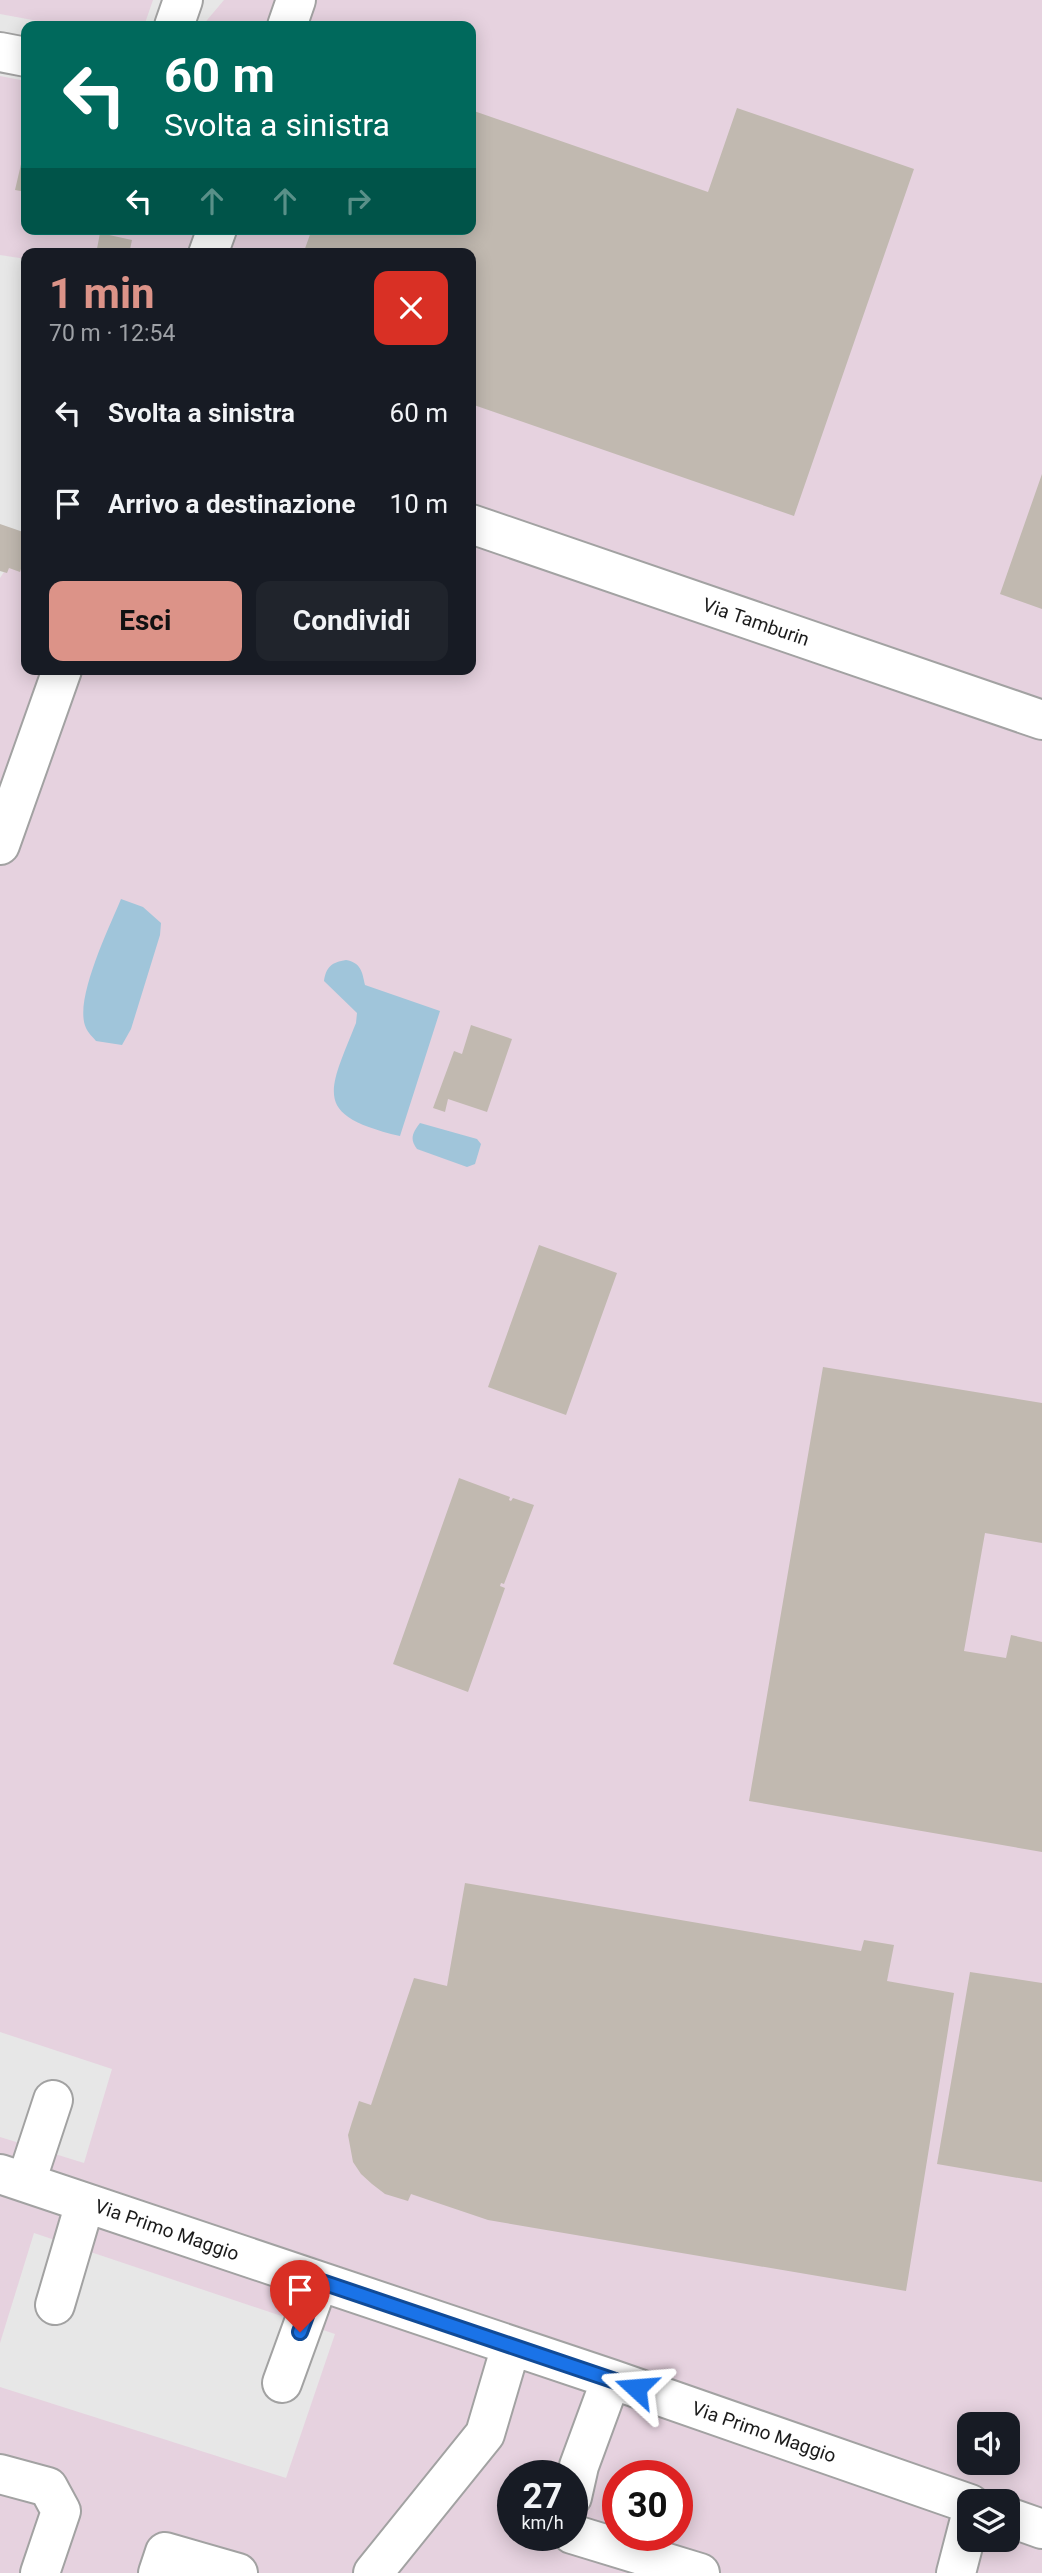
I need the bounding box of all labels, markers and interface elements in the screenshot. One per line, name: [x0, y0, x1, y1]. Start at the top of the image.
text: 60 m: [164, 47, 275, 104]
icon: left: [49, 49, 140, 140]
text: Svolta a sinistra: [164, 106, 390, 144]
icon: left: [120, 182, 158, 220]
icon: ahead: [193, 182, 231, 220]
icon: ahead: [266, 182, 304, 220]
icon: right: [339, 182, 377, 220]
text: 1 min: [49, 269, 155, 318]
button: close: [374, 271, 448, 345]
text: 70 m · 12:54: [49, 320, 175, 347]
icon: left: [49, 394, 87, 432]
text: Svolta a sinistra: [108, 398, 295, 428]
text: 60 m: [390, 398, 448, 428]
icon: arrive: [49, 485, 87, 523]
text: Arrivo a destinazione: [108, 489, 355, 519]
text: 10 m: [390, 489, 448, 519]
button: Esci: [49, 581, 242, 661]
button: Condividi: [256, 581, 448, 661]
street label: Via Tamburin: [700, 593, 812, 651]
street label: Via Primo Maggio: [92, 2195, 242, 2265]
pin: [270, 2260, 330, 2332]
icon: arrive: [281, 2271, 319, 2309]
position arrow: [599, 2351, 673, 2425]
street label: Via Primo Maggio: [689, 2397, 839, 2467]
map controls: [957, 2412, 1020, 2552]
button: sound: [957, 2412, 1020, 2475]
speed limit sign: 30: [602, 2460, 693, 2551]
text: 27: [522, 2476, 563, 2517]
button: layers: [957, 2489, 1020, 2552]
text: km/h: [521, 2512, 564, 2533]

